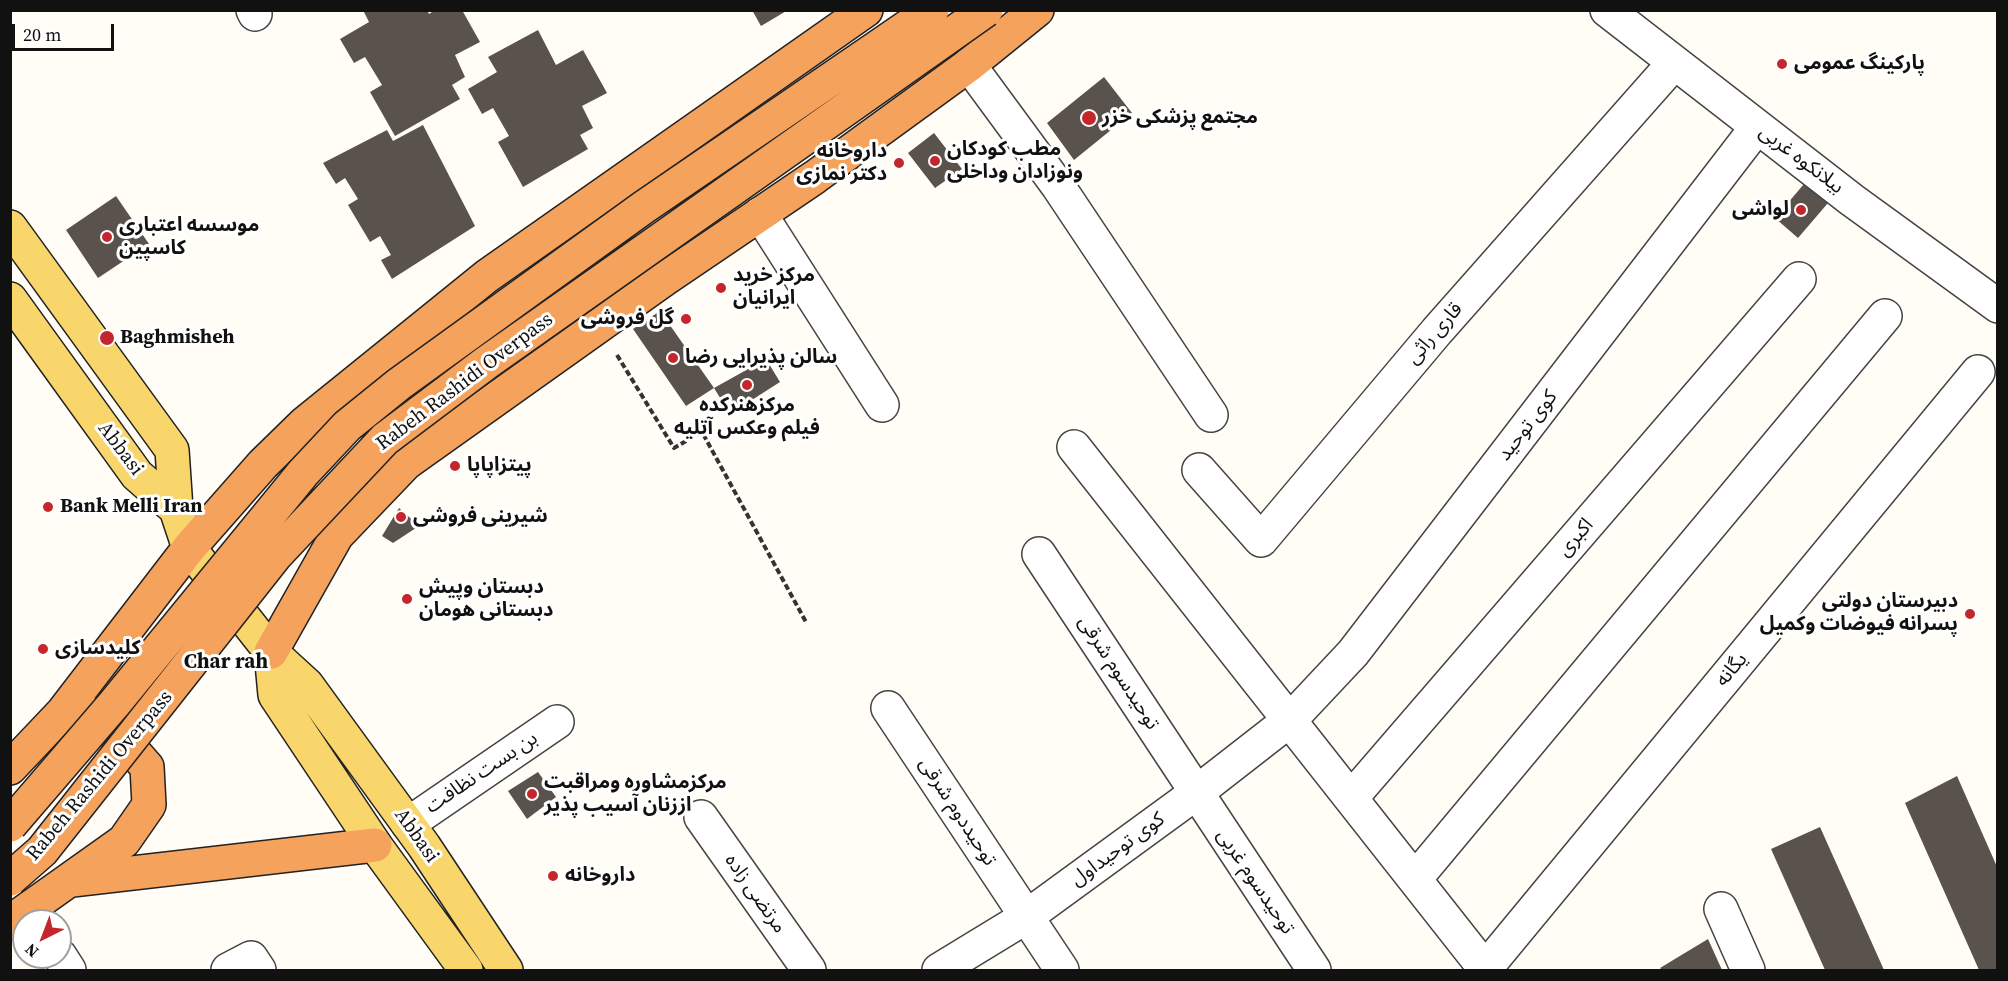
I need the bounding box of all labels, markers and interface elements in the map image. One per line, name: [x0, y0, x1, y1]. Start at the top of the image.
scale bar: [15, 12, 117, 50]
text: 20 m: [23, 22, 61, 47]
place label: پارکینگ عمومی: [1794, 52, 1925, 76]
marker: پارکینگ عمومی: [1775, 57, 1789, 71]
place label: مجتمع پزشکی خزر: [1102, 106, 1258, 130]
marker: مجتمع پزشکی خزر: [1080, 109, 1098, 127]
street label: بیلانکوه غربی: [1754, 120, 1848, 200]
place label: مطب کودکان ونوزادان وداخلی: [947, 138, 1083, 185]
place label: داروخانه دکتر نمازی: [796, 140, 887, 187]
marker: مطب کودکان ونوزادان وداخلی: [928, 154, 942, 168]
marker: داروخانه دکتر نمازی: [892, 156, 906, 170]
place label: لواشی: [1732, 198, 1789, 222]
marker: لواشی: [1794, 203, 1808, 217]
place label: موسسه اعتباری کاسپین: [119, 214, 259, 261]
marker: موسسه اعتباری کاسپین: [100, 230, 114, 244]
place label: مرکز خرید ایرانیان: [733, 264, 815, 311]
marker: مرکز خرید ایرانیان: [714, 281, 728, 295]
street label: قاری راثی: [1402, 298, 1468, 370]
place label: گل فروشی: [581, 307, 674, 331]
street label: Rabeh Rashidi Overpass: [372, 308, 558, 456]
marker: گل فروشی: [679, 312, 693, 326]
place label: Baghmisheh: [120, 326, 235, 350]
marker: Baghmisheh: [98, 329, 116, 347]
place label: سالن پذیرایی رضا: [685, 346, 837, 370]
marker: سالن پذیرایی رضا: [666, 351, 680, 365]
marker: مرکزهنرکده فیلم وعکس آتلیه: [740, 378, 754, 392]
street label: کوی توحید: [1493, 386, 1563, 466]
place label: مرکزهنرکده فیلم وعکس آتلیه: [674, 394, 820, 441]
street label: Abbasi: [92, 417, 148, 481]
place label: پیتزاپاپا: [467, 454, 532, 478]
marker: پیتزاپاپا: [448, 459, 462, 473]
place label: Bank Melli Iran: [60, 495, 203, 519]
marker: Bank Melli Iran: [41, 500, 55, 514]
place label: شیرینی فروشی: [413, 505, 548, 529]
marker: شیرینی فروشی: [394, 510, 408, 524]
street label: اکبری: [1553, 514, 1599, 562]
place label: دبستان وپیش دبستانی هومان: [419, 576, 553, 623]
place label: دبیرستان دولتی پسرانه فیوضات وکمیل: [1760, 590, 1958, 637]
marker: دبستان وپیش دبستانی هومان: [400, 592, 414, 606]
marker: دبیرستان دولتی پسرانه فیوضات وکمیل: [1963, 607, 1977, 621]
street label: توحیدسوم شرقی: [1072, 611, 1164, 735]
place label: کلیدسازی: [55, 637, 141, 661]
marker: کلیدسازی: [36, 642, 50, 656]
street label: یگانه: [1711, 648, 1753, 692]
district label: Char rah: [184, 650, 268, 676]
street label: Rabeh Rashidi Overpass: [22, 686, 178, 866]
street label: بن بست نظافت: [422, 727, 542, 819]
street label: توحیددوم شرقی: [913, 753, 1001, 871]
place label: مرکزمشاوره ومراقبت اززنان آسیب پذیر: [544, 771, 727, 818]
marker: مرکزمشاوره ومراقبت اززنان آسیب پذیر: [525, 787, 539, 801]
street label: Abbasi: [389, 804, 443, 868]
street label: کوی توحیداول: [1066, 808, 1170, 892]
street label: توحیدسوم غربی: [1211, 825, 1299, 939]
street label: مرتضی زاده: [719, 850, 791, 938]
place label: داروخانه: [565, 864, 635, 888]
marker: داروخانه: [546, 869, 560, 883]
north arrow: [12, 909, 72, 969]
text: N: [20, 939, 43, 963]

